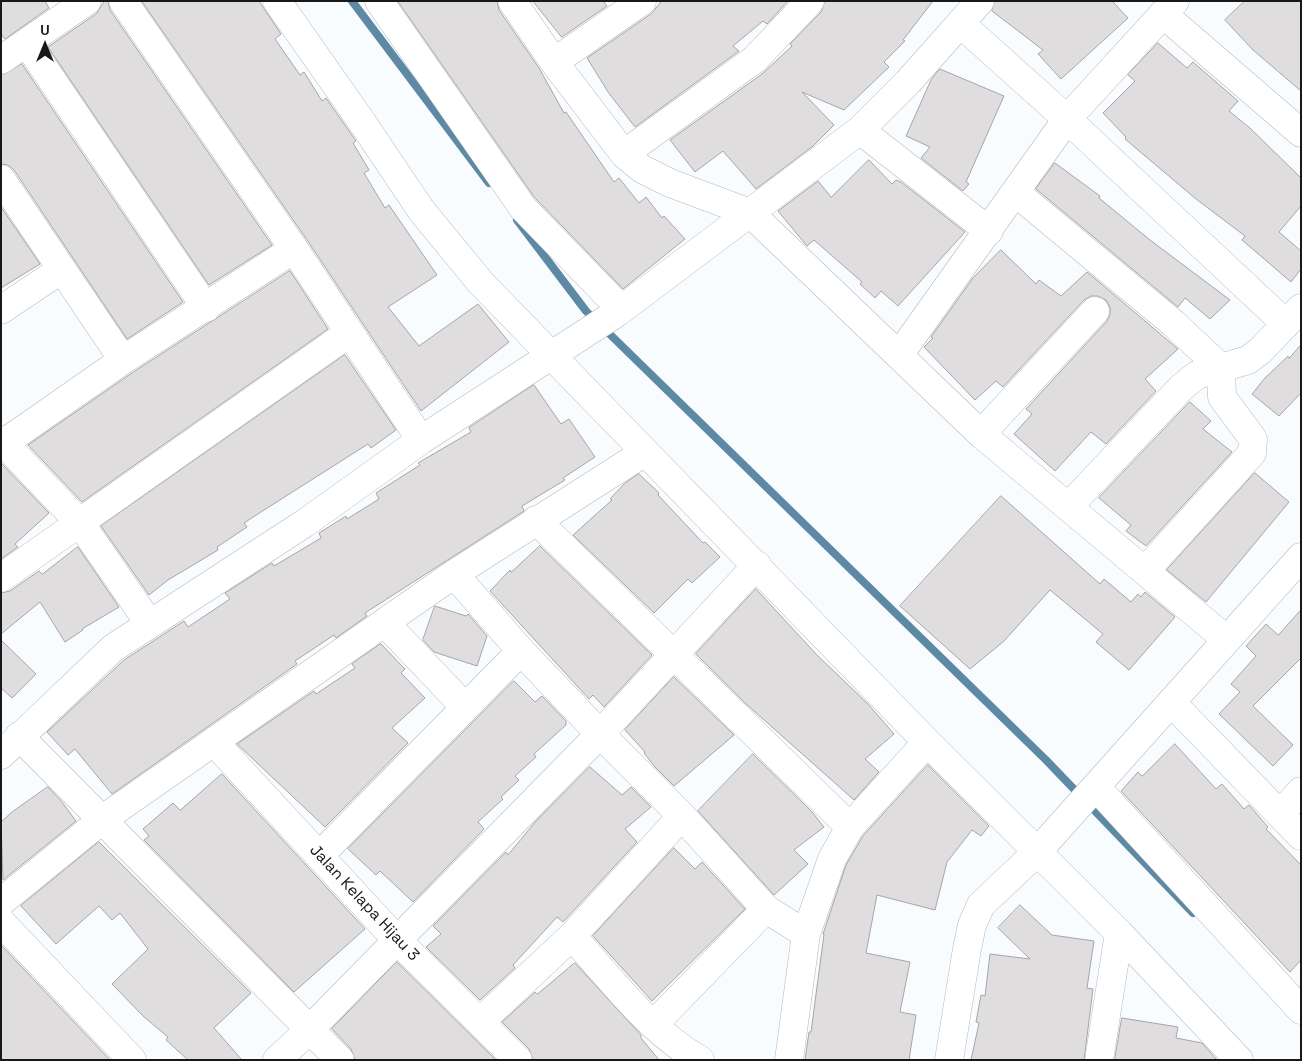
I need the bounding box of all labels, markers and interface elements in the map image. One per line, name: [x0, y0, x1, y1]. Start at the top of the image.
north arrow: [20, 20, 70, 70]
text: U: [40, 21, 50, 39]
street label: Jalan Kelapa Hijau 3: [305, 841, 423, 965]

